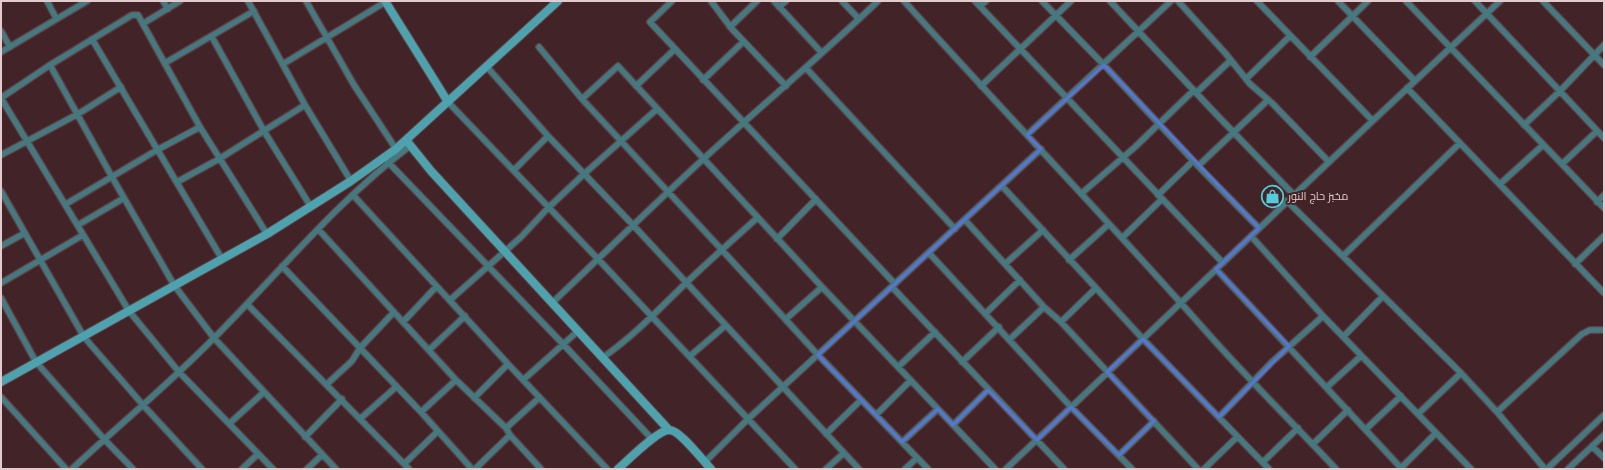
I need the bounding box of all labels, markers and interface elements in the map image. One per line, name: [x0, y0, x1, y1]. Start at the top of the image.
shop icon: مخبز حاج النور: [1259, 183, 1285, 209]
place label: مخبز حاج النور: [1287, 188, 1348, 204]

